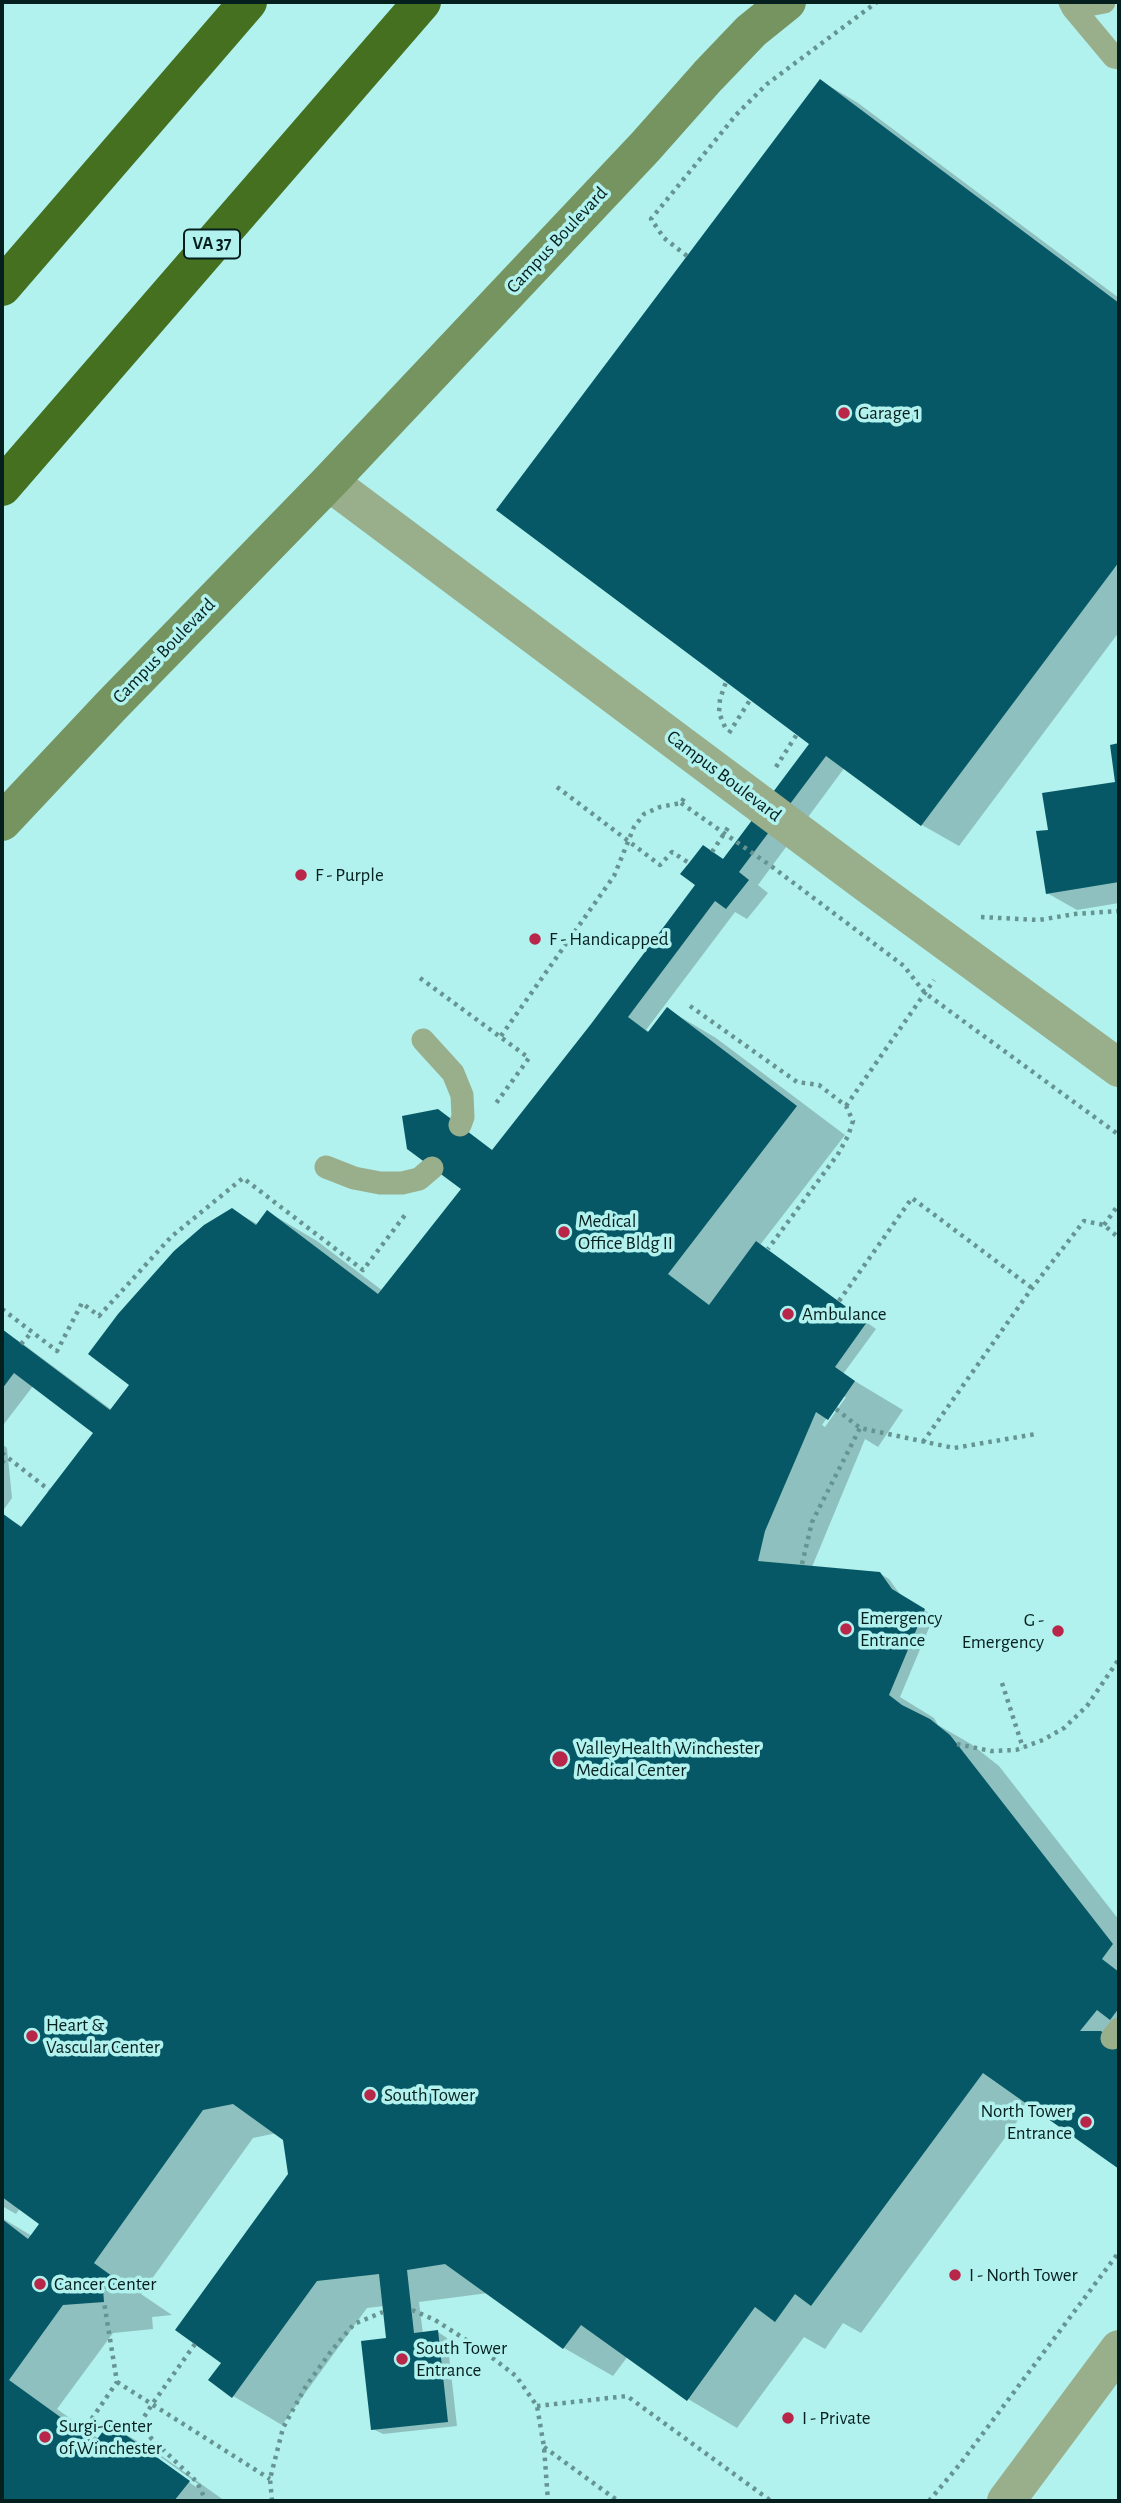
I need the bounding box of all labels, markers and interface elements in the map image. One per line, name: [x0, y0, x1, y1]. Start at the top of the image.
street label: Campus Boulevard: [502, 182, 612, 298]
road number: VA 37: [184, 230, 240, 258]
place label: Garage 1: [858, 402, 920, 424]
marker: Garage 1: [836, 405, 852, 421]
street label: Campus Boulevard: [108, 593, 220, 709]
street label: Campus Boulevard: [662, 725, 786, 827]
place label: F - Purple: [315, 864, 384, 886]
marker: F - Purple: [293, 867, 309, 883]
place label: F - Handicapped: [549, 928, 669, 950]
marker: F - Handicapped: [527, 931, 543, 947]
place label: Medical Office Bldg II: [578, 1210, 673, 1254]
marker: Medical Office Bldg II: [556, 1224, 572, 1240]
place label: Ambulance: [802, 1303, 887, 1325]
marker: Ambulance: [780, 1306, 796, 1322]
place label: Emergency Entrance: [860, 1607, 942, 1651]
place label: G - Emergency: [962, 1609, 1044, 1653]
marker: Emergency Entrance: [838, 1621, 854, 1637]
marker: G - Emergency: [1050, 1623, 1066, 1639]
place label: ValleyHealth Winchester Medical Center: [576, 1737, 760, 1781]
marker: ValleyHealth Winchester Medical Center: [550, 1749, 570, 1769]
place label: Heart & Vascular Center: [46, 2014, 160, 2058]
marker: Heart & Vascular Center: [24, 2028, 40, 2044]
place label: South Tower: [384, 2084, 475, 2106]
marker: South Tower: [362, 2087, 378, 2103]
place label: North Tower Entrance: [980, 2100, 1072, 2144]
marker: North Tower Entrance: [1078, 2114, 1094, 2130]
place label: I - North Tower: [969, 2264, 1078, 2286]
marker: I - North Tower: [947, 2267, 963, 2283]
place label: Cancer Center: [54, 2273, 156, 2295]
marker: Cancer Center: [32, 2276, 48, 2292]
place label: South Tower Entrance: [416, 2337, 507, 2381]
marker: South Tower Entrance: [394, 2351, 410, 2367]
place label: I - Private: [802, 2407, 871, 2429]
marker: I - Private: [780, 2410, 796, 2426]
place label: Surgi-Center of Winchester: [59, 2415, 162, 2459]
marker: Surgi-Center of Winchester: [37, 2429, 53, 2445]

